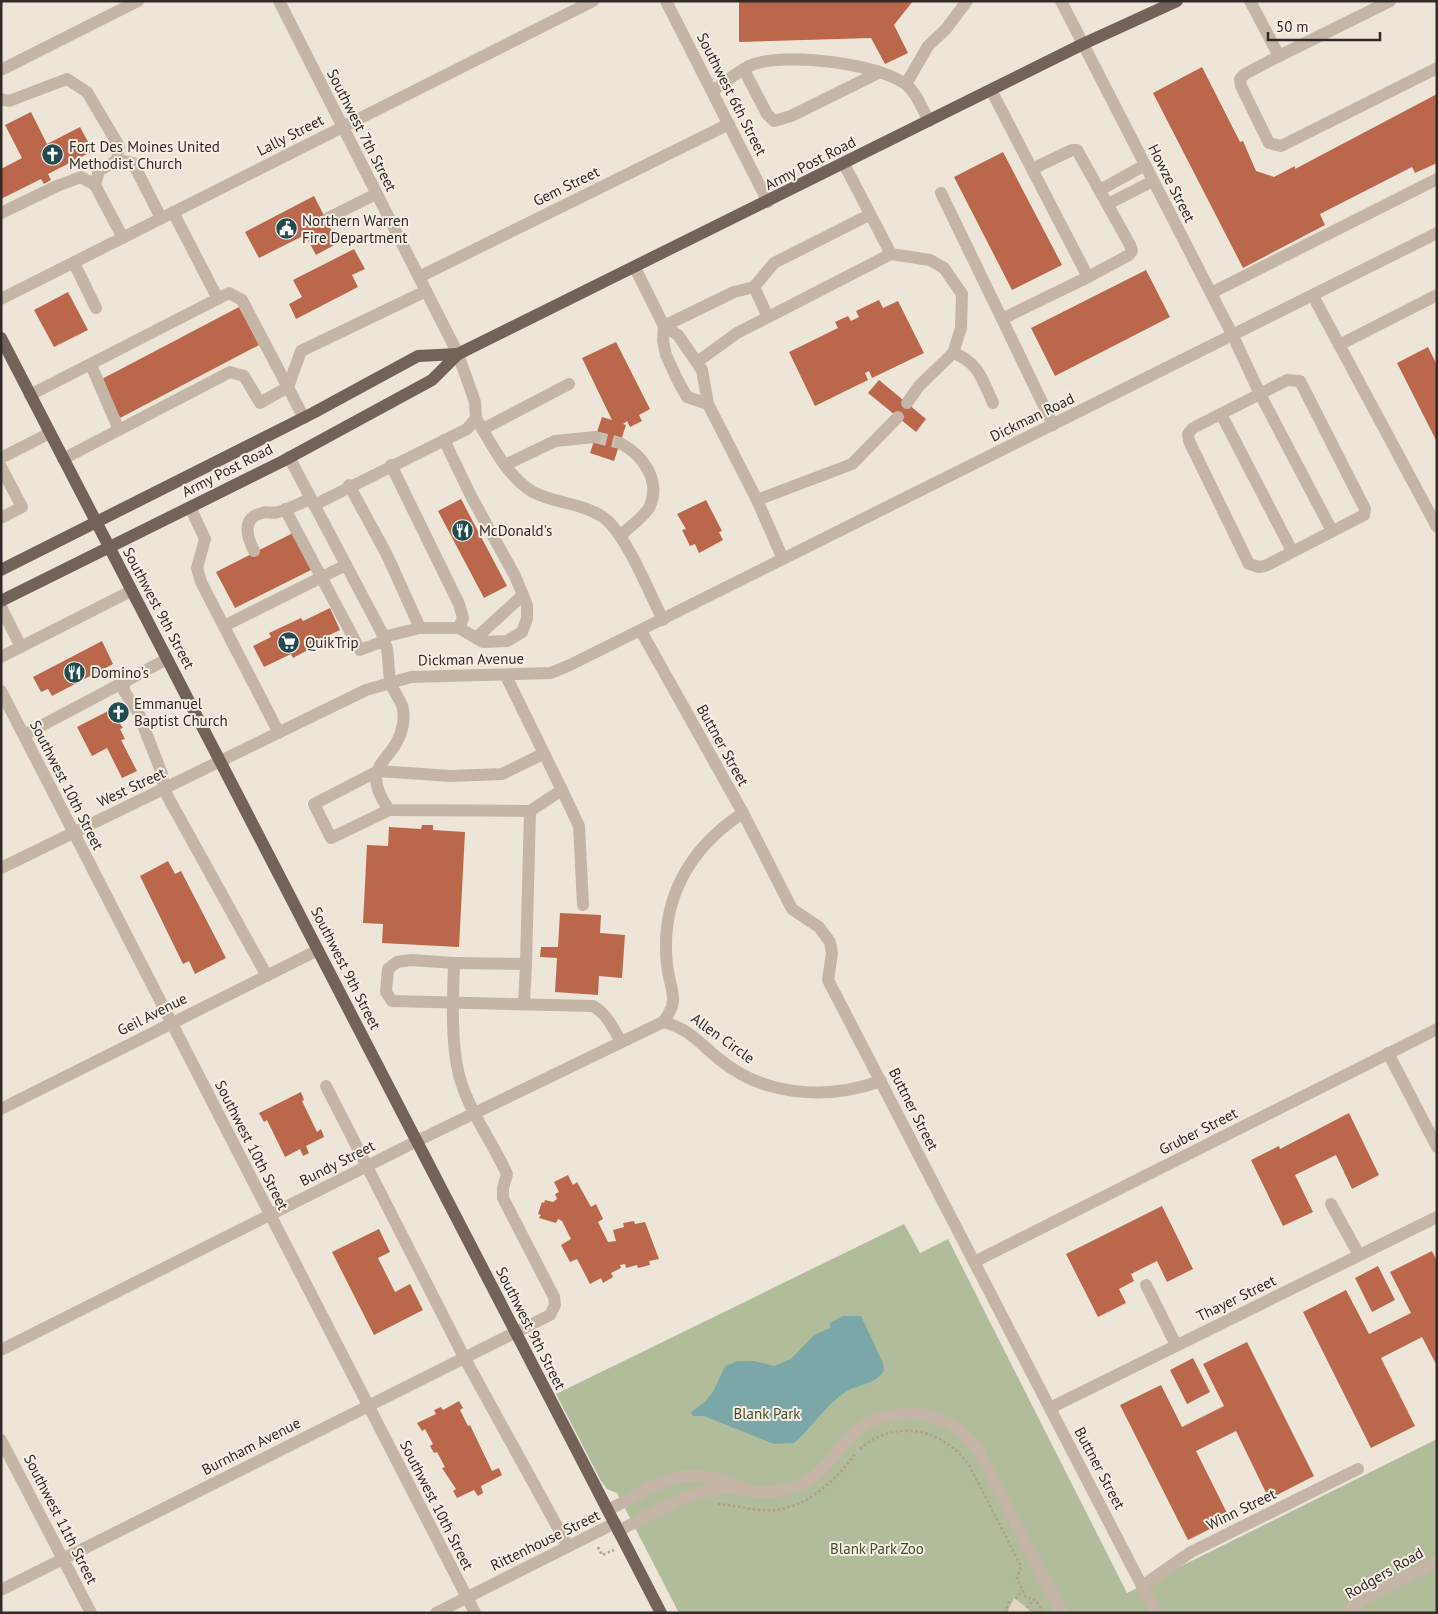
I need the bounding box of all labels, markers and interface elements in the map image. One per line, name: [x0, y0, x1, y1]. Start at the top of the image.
scale bar: [1268, 10, 1380, 42]
text: 50 m: [1276, 17, 1309, 36]
street label: Southwest 6th Street: [693, 30, 771, 158]
street label: Southwest 7th Street: [323, 66, 401, 194]
street label: Lally Street: [253, 110, 327, 160]
street label: Army Post Road: [761, 132, 859, 194]
place label: Fort Des Moines United Methodist Church: [69, 137, 220, 173]
street label: Howze Street: [1144, 141, 1200, 225]
church icon: Fort Des Moines United Methodist Church: [41, 143, 65, 167]
street label: Gem Street: [530, 162, 602, 210]
place label: Northern Warren Fire Department: [302, 211, 409, 247]
public building icon: Northern Warren Fire Department: [274, 217, 298, 241]
street label: Dickman Road: [987, 388, 1077, 446]
street label: Army Post Road: [178, 439, 276, 501]
restaurant icon: McDonald's: [451, 518, 475, 542]
place label: McDonald's: [479, 521, 552, 540]
street label: Southwest 9th Street: [119, 544, 199, 672]
supermarket icon: QuikTrip: [277, 630, 301, 654]
place label: QuikTrip: [305, 633, 359, 652]
street label: Dickman Avenue: [418, 649, 524, 669]
restaurant icon: Domino's: [63, 660, 87, 684]
place label: Domino's: [91, 663, 149, 682]
place label: Emmanuel Baptist Church: [134, 694, 228, 730]
church icon: Emmanuel Baptist Church: [106, 700, 130, 724]
street label: Buttner Street: [693, 701, 753, 789]
street label: Southwest 10th Street: [26, 717, 108, 853]
street label: West Street: [94, 763, 168, 811]
street label: Southwest 9th Street: [307, 904, 385, 1032]
street label: Geil Avenue: [114, 988, 190, 1040]
street label: Allen Circle: [688, 1009, 758, 1067]
street label: Buttner Street: [885, 1064, 943, 1154]
street label: Southwest 10th Street: [211, 1077, 293, 1213]
street label: Gruber Street: [1156, 1103, 1240, 1159]
street label: Bundy Street: [296, 1136, 378, 1190]
street label: Southwest 9th Street: [492, 1264, 570, 1392]
street label: Thayer Street: [1193, 1271, 1279, 1325]
park label: Blank Park: [733, 1404, 801, 1423]
street label: Burnham Avenue: [198, 1413, 304, 1479]
street label: Buttner Street: [1070, 1424, 1130, 1512]
street label: Southwest 10th Street: [396, 1437, 478, 1573]
street label: Southwest 11th Street: [20, 1451, 102, 1587]
street label: Winn Street: [1203, 1484, 1279, 1534]
street label: Rittenhouse Street: [487, 1505, 603, 1575]
park label: Blank Park Zoo: [830, 1539, 924, 1558]
street label: Rodgers Road: [1342, 1543, 1426, 1603]

